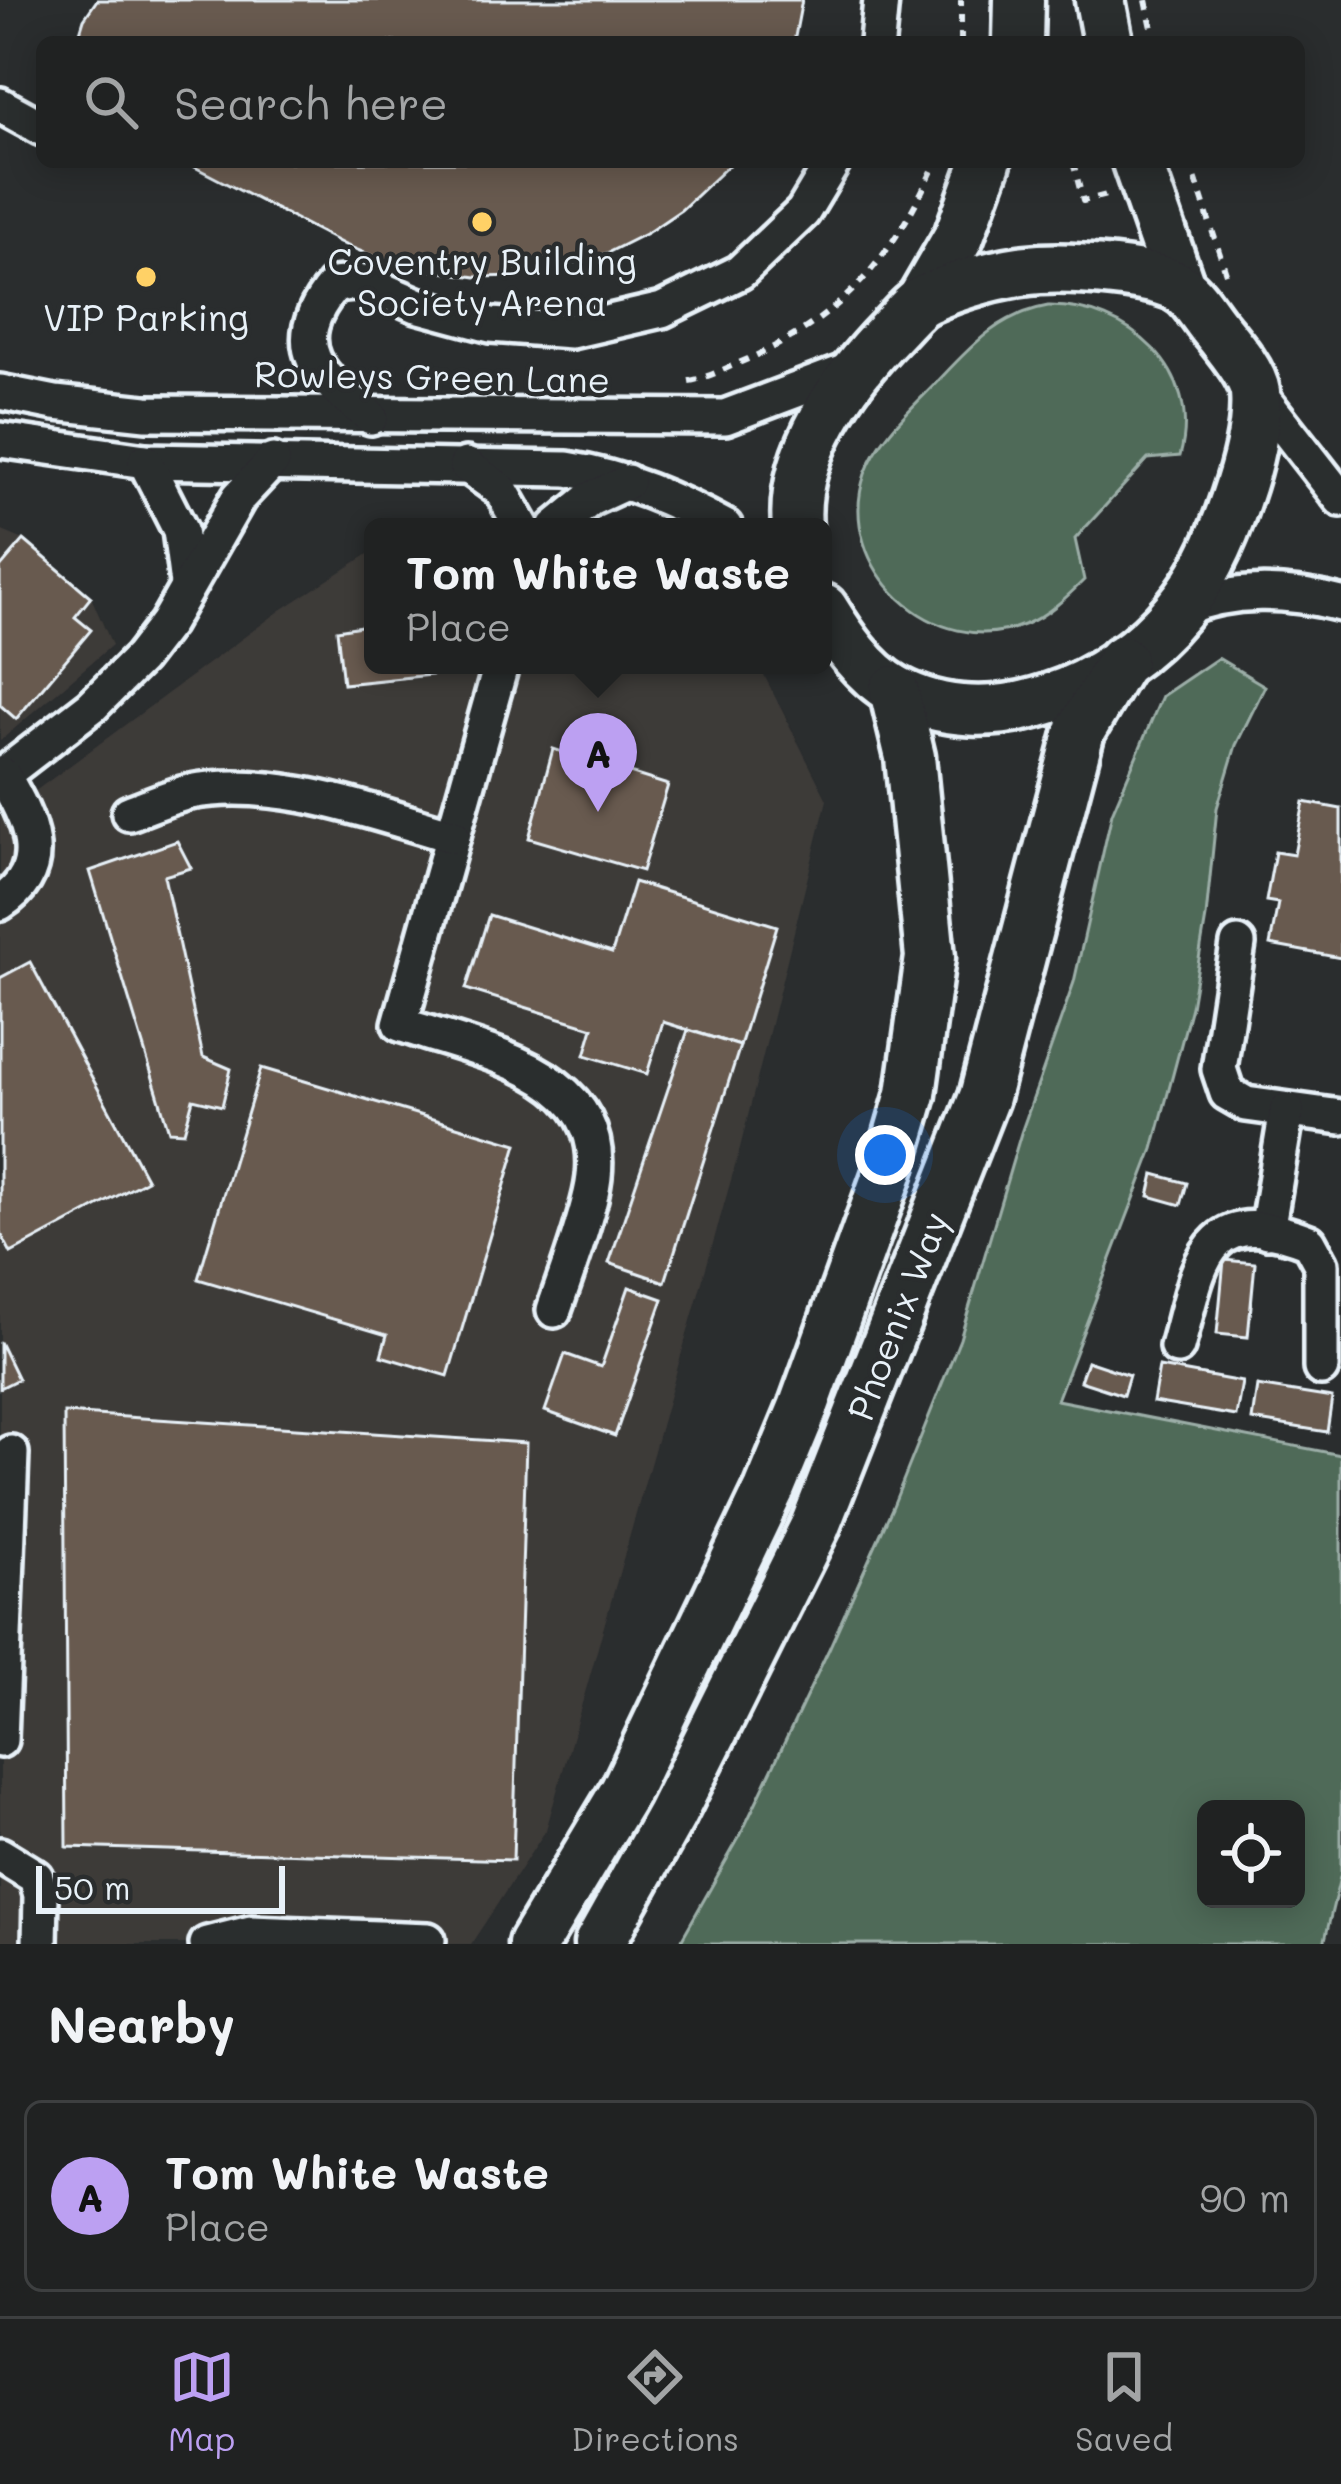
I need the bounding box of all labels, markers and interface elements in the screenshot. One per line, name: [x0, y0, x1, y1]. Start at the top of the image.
search box: [36, 36, 1305, 168]
icon: search: [78, 69, 144, 135]
text: Search here: [174, 73, 448, 131]
marker: Coventry Building Society Arena: [469, 209, 495, 235]
place label: Coventry Building Society Arena: [327, 237, 637, 326]
marker: VIP Parking: [133, 264, 159, 290]
place label: VIP Parking: [43, 293, 249, 340]
street label: Rowleys Green Lane: [254, 349, 610, 403]
popup: [364, 518, 832, 674]
text: Tom White Waste: [406, 542, 790, 600]
text: Place: [406, 600, 511, 651]
pin: A: [559, 713, 637, 812]
your location: [855, 1125, 915, 1185]
street label: Phoenix Way: [835, 1205, 959, 1427]
map controls: [1197, 1800, 1305, 1908]
button: locate: [1197, 1800, 1305, 1908]
scale bar: [36, 1860, 285, 1913]
text: 50 m: [54, 1865, 130, 1908]
text: Nearby: [48, 1989, 235, 2056]
text: Tom White Waste: [165, 2142, 549, 2200]
text: A: [76, 2171, 104, 2222]
text: 90 m: [1199, 2171, 1290, 2222]
text: Place: [165, 2200, 270, 2251]
tab: Map: [168, 2344, 235, 2459]
tab: Directions: [571, 2344, 739, 2459]
tab: Saved: [1075, 2344, 1173, 2459]

